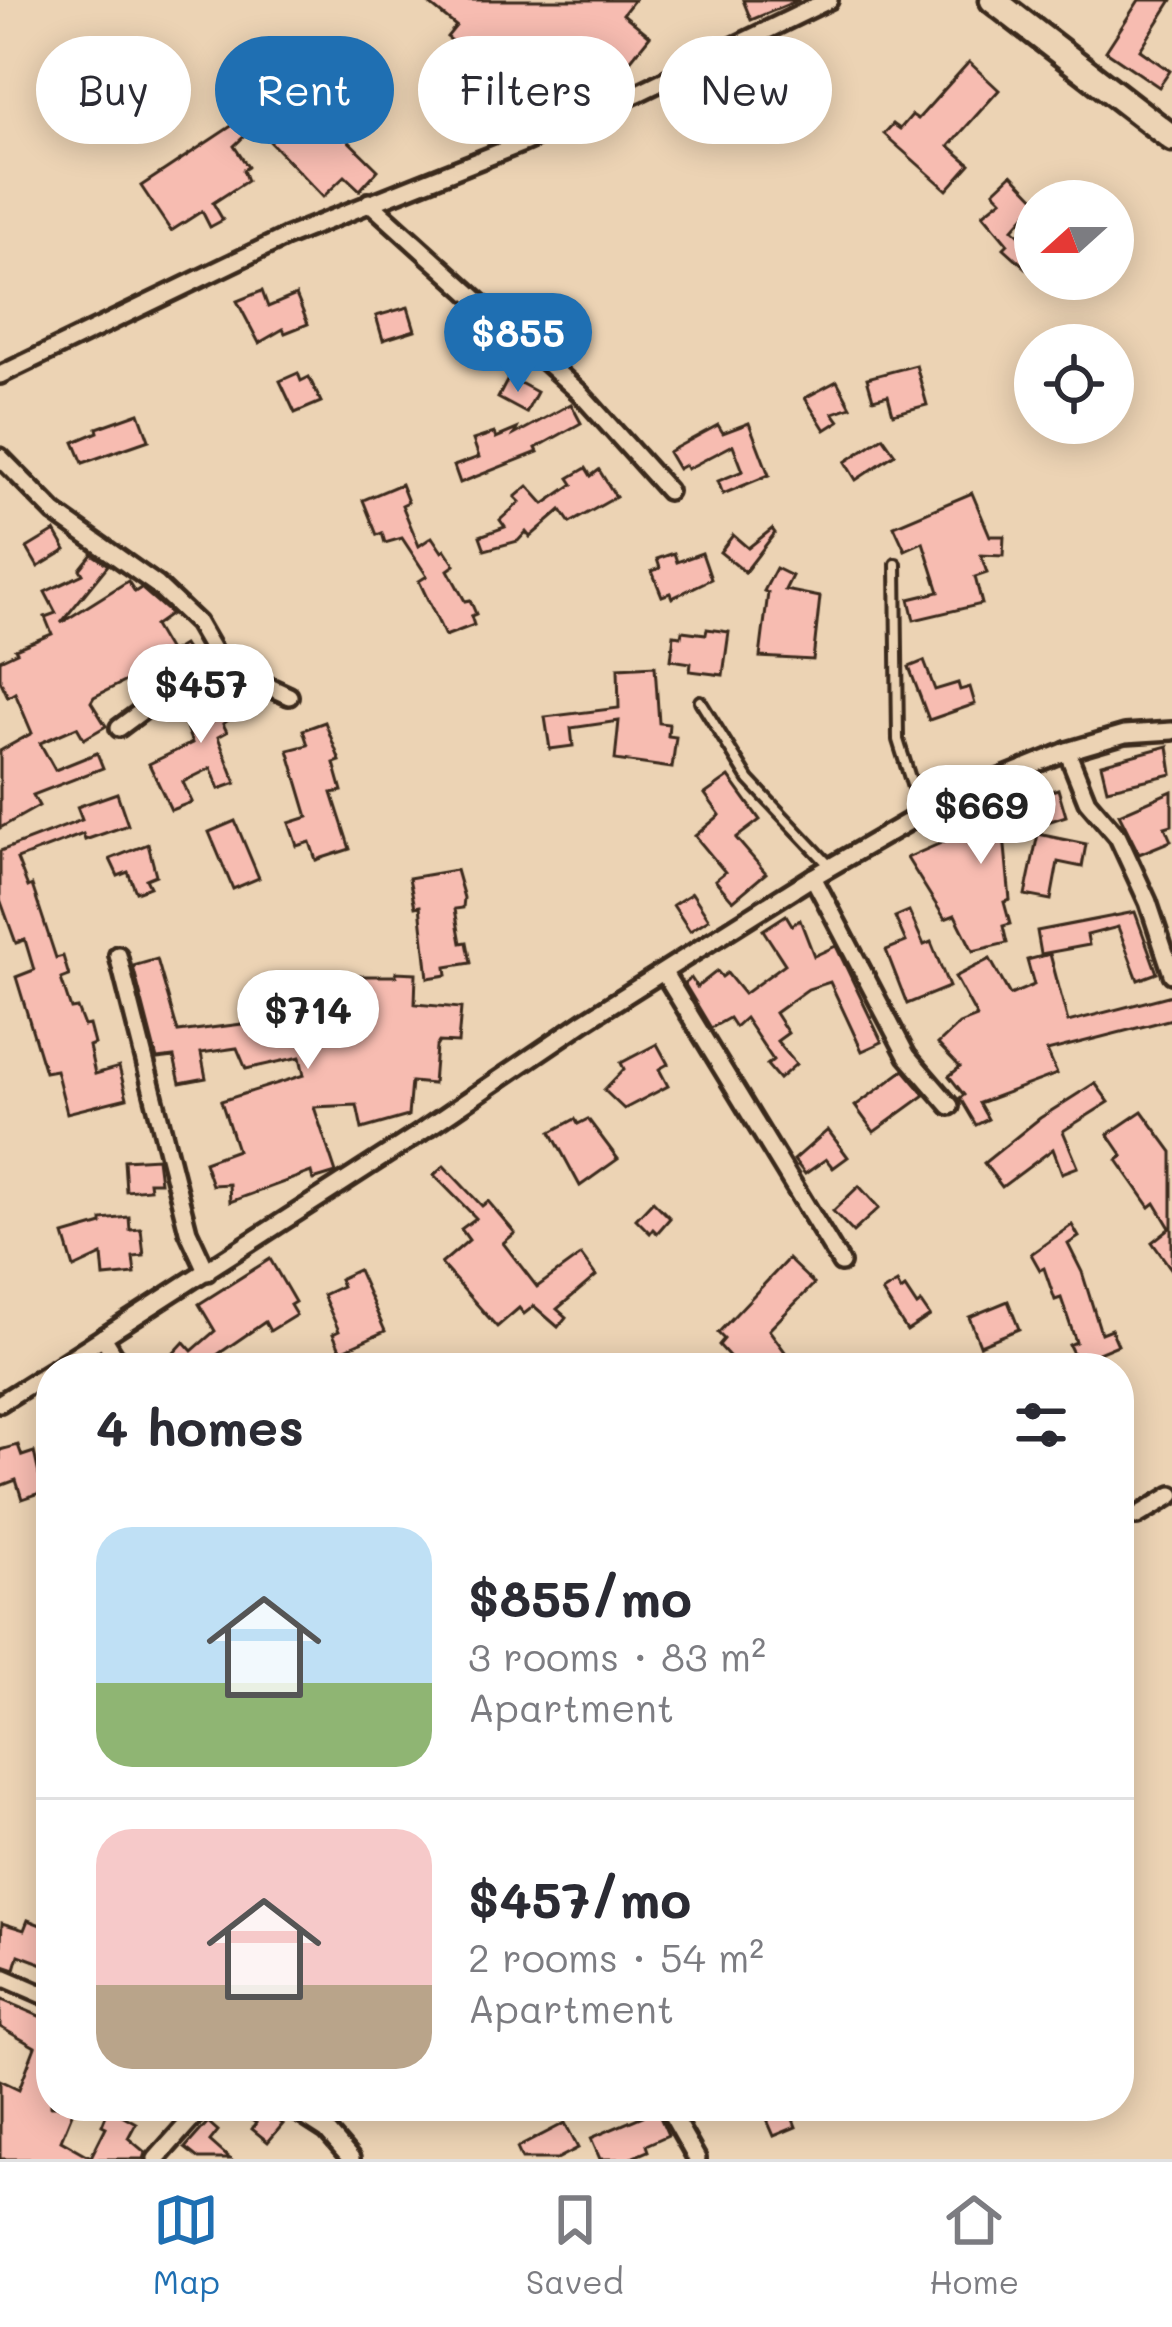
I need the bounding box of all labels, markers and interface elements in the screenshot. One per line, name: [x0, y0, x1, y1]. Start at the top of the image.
chip: Buy: [36, 36, 191, 144]
chip: Rent: [215, 36, 394, 144]
chip: Filters: [418, 36, 635, 144]
chip: New: [659, 36, 832, 144]
north arrow: [1014, 180, 1134, 300]
map controls: [1014, 180, 1134, 444]
pin: $855: [447, 293, 589, 395]
text: $855: [471, 306, 565, 357]
button: locate: [1014, 324, 1134, 444]
pin: $457: [130, 644, 272, 746]
text: $457: [154, 657, 248, 708]
pin: $669: [910, 765, 1052, 867]
text: $669: [934, 778, 1028, 829]
pin: $714: [237, 970, 379, 1072]
text: $714: [264, 983, 352, 1034]
text: 4 homes: [96, 1392, 304, 1459]
icon: filters: [1008, 1392, 1074, 1458]
text: $855/mo: [468, 1563, 692, 1630]
icon: home: [192, 1575, 336, 1719]
text: 3 rooms · 83 m²: [468, 1630, 766, 1681]
text: Apartment: [468, 1681, 674, 1732]
text: $457/mo: [468, 1864, 691, 1931]
icon: home: [192, 1877, 336, 2021]
text: 2 rooms · 54 m²: [468, 1931, 764, 1982]
text: Apartment: [468, 1982, 674, 2033]
tab: Map: [153, 2187, 220, 2302]
tab: Saved: [526, 2187, 624, 2302]
tab: Home: [929, 2187, 1019, 2302]

